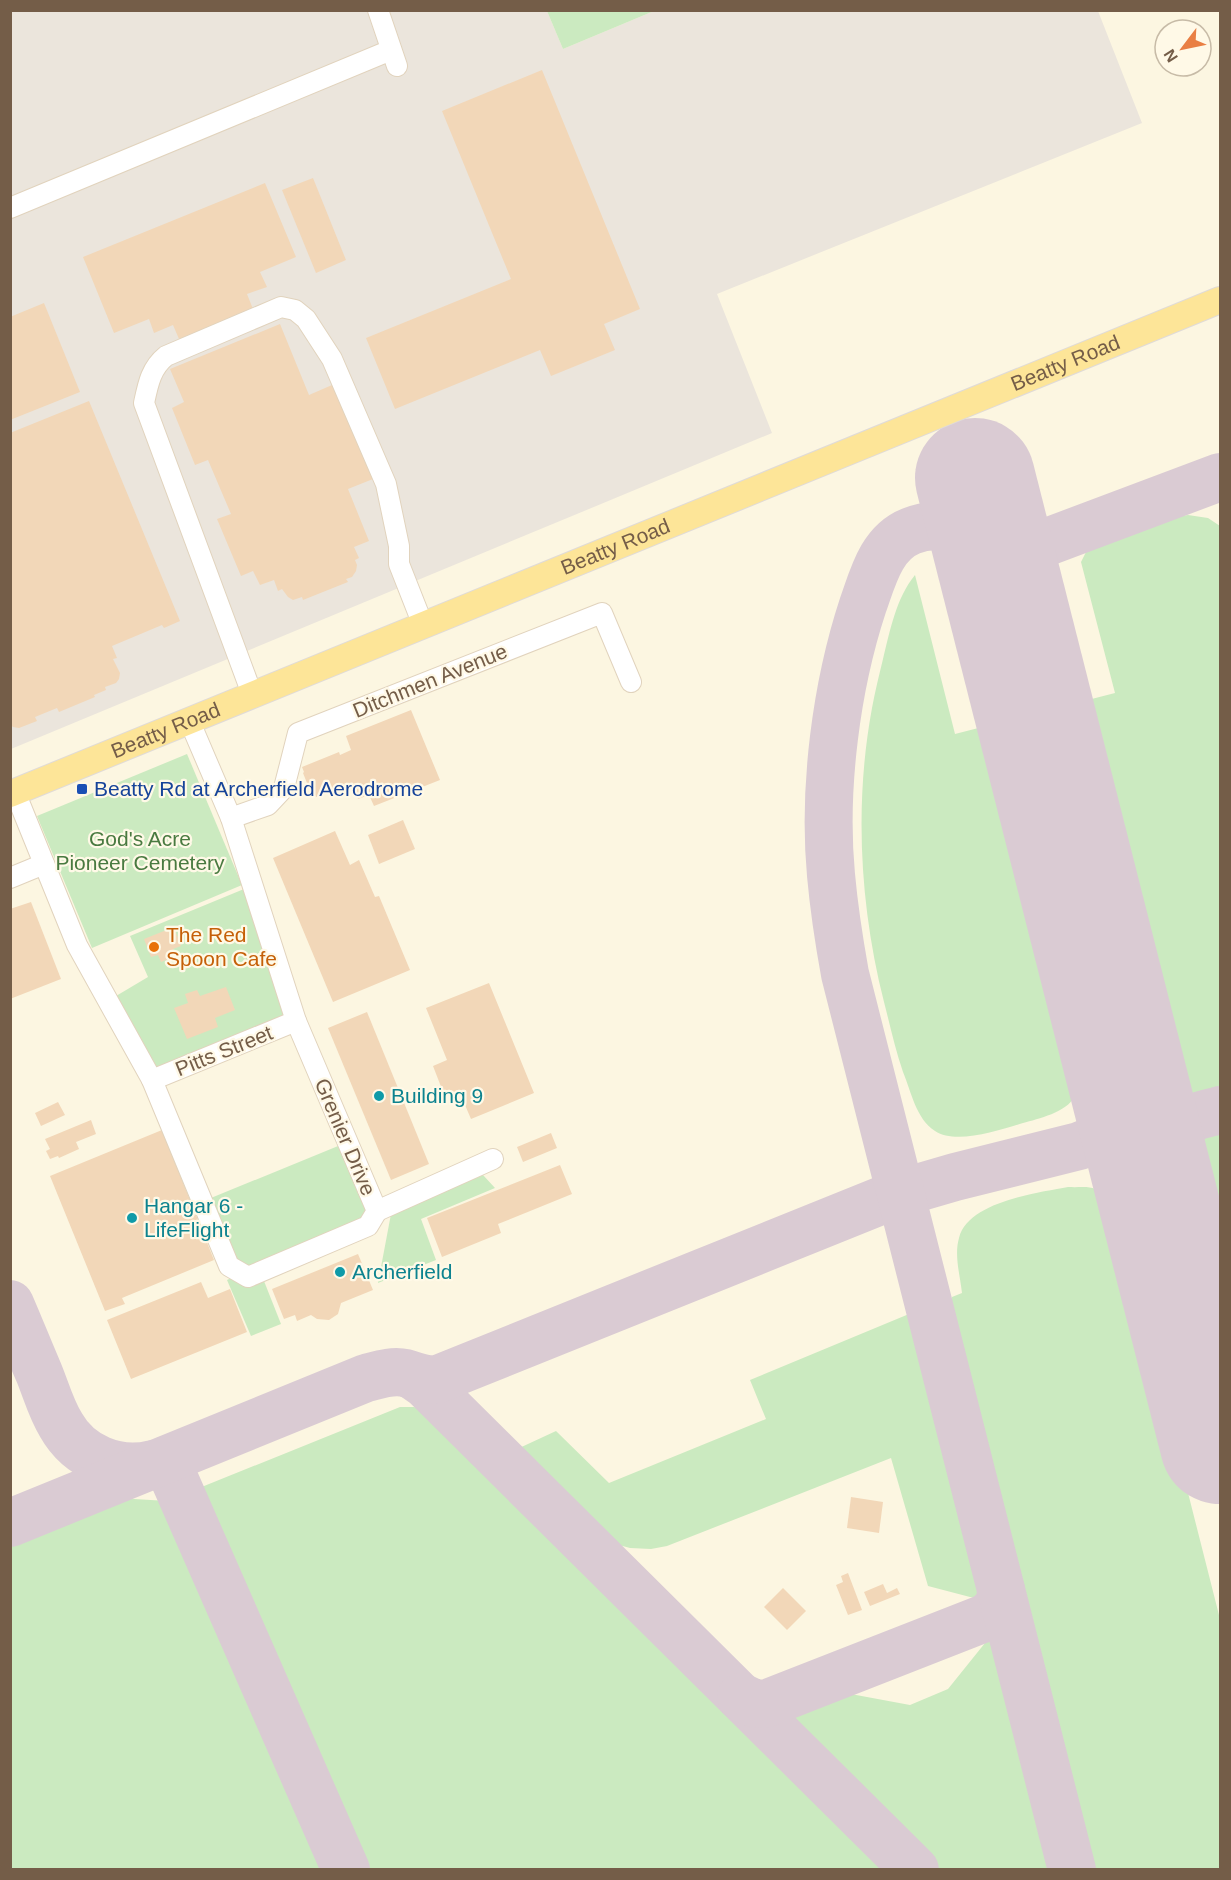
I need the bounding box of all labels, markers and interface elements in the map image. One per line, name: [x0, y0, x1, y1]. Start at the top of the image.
north arrow: [1153, 18, 1213, 78]
text: N: [1160, 46, 1181, 65]
street label: Beatty Road: [1007, 330, 1123, 395]
street label: Beatty Road: [557, 514, 673, 579]
street label: Ditchmen Avenue: [349, 639, 510, 722]
street label: Beatty Road: [107, 698, 223, 763]
place label: Beatty Rd at Archerfield Aerodrome: [94, 777, 423, 800]
marker: Beatty Rd at Archerfield Aerodrome: [75, 782, 89, 796]
park label: God's Acre Pioneer Cemetery: [55, 827, 225, 874]
place label: The Red Spoon Cafe: [166, 923, 277, 970]
marker: The Red Spoon Cafe: [147, 940, 161, 954]
street label: Pitts Street: [172, 1021, 276, 1080]
street label: Grenier Drive: [310, 1075, 380, 1199]
place label: Building 9: [391, 1084, 483, 1107]
marker: Building 9: [372, 1089, 386, 1103]
place label: Hangar 6 - LifeFlight: [144, 1194, 243, 1241]
marker: Hangar 6 - LifeFlight: [125, 1211, 139, 1225]
place label: Archerfield: [352, 1260, 452, 1283]
marker: Archerfield: [333, 1265, 347, 1279]

